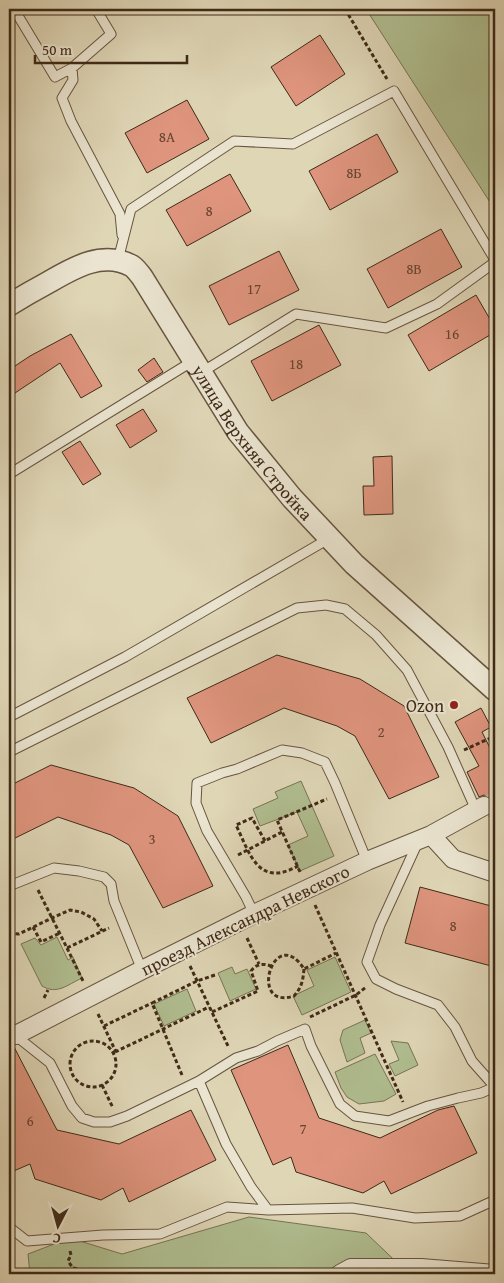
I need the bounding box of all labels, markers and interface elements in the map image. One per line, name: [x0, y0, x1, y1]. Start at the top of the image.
scale bar: [35, 32, 188, 64]
text: 50 m: [42, 39, 73, 60]
house number: 8А: [159, 126, 175, 147]
house number: 8Б: [346, 162, 362, 183]
house number: 8: [205, 200, 213, 221]
house number: 8В: [406, 258, 422, 279]
house number: 17: [247, 278, 261, 299]
house number: 16: [445, 323, 459, 344]
house number: 18: [289, 353, 303, 374]
street label: улица Верхняя Стройка: [185, 358, 320, 526]
place label: Ozon: [406, 692, 444, 719]
marker: Ozon: [448, 699, 460, 711]
house number: 2: [377, 721, 385, 742]
house number: 3: [148, 828, 156, 849]
street label: проезд Александра Невского: [136, 858, 354, 982]
house number: 8: [449, 915, 457, 936]
house number: 6: [26, 1110, 34, 1131]
house number: 7: [299, 1118, 307, 1139]
north arrow: [32, 1200, 82, 1250]
text: С: [52, 1229, 62, 1249]

